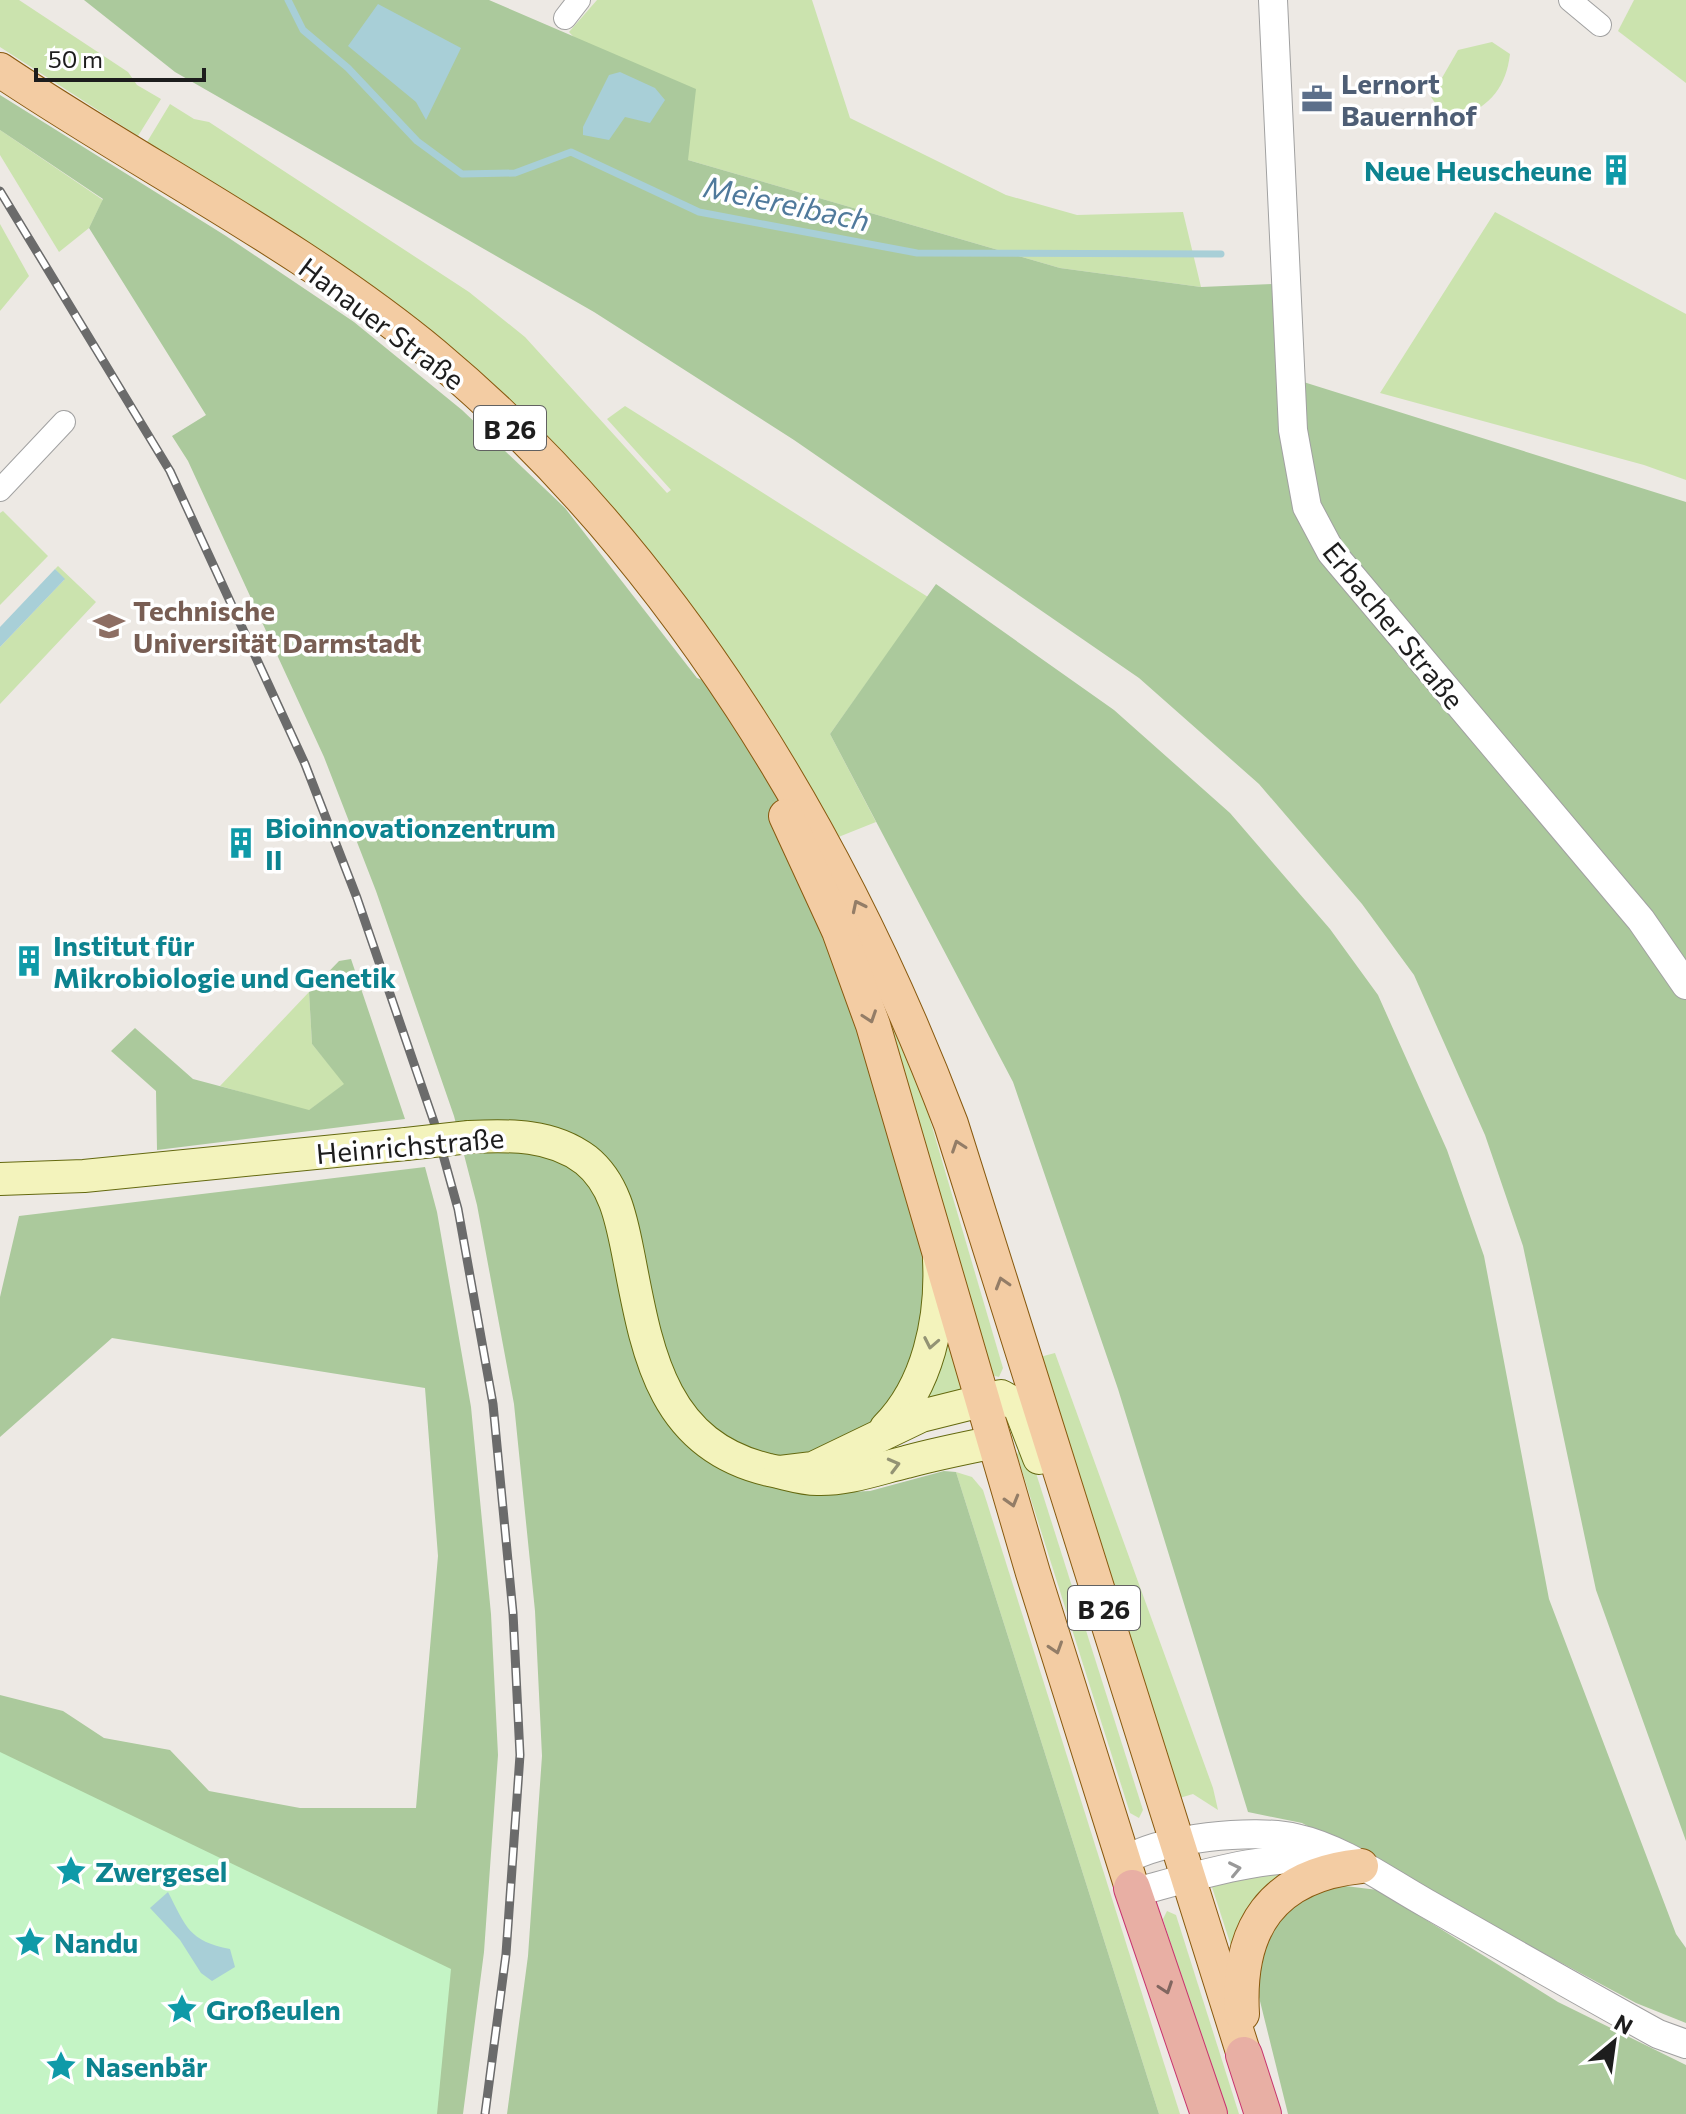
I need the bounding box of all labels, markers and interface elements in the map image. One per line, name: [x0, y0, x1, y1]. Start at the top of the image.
scale bar: [36, 32, 204, 82]
text: 50 m: [48, 44, 103, 73]
place label: Lernort Bauernhof: [1341, 66, 1478, 132]
office icon: Lernort Bauernhof: [1300, 82, 1334, 116]
place label: Neue Heuscheune: [1364, 153, 1592, 187]
building icon: Neue Heuscheune: [1599, 153, 1633, 187]
water label: Meiereibach: [701, 166, 873, 238]
street label: Hanauer Straße: [293, 250, 471, 396]
road number: B 26: [474, 406, 546, 450]
street label: Erbacher Straße: [1316, 535, 1472, 715]
place label: Technische Universität Darmstadt: [133, 593, 421, 659]
school or university icon: Technische Universität Darmstadt: [92, 609, 126, 643]
place label: Bioinnovationzentrum II: [265, 810, 556, 876]
building icon: Bioinnovationzentrum II: [224, 826, 258, 860]
one-way arrow: [852, 900, 868, 915]
place label: Institut für Mikrobiologie und Genetik: [53, 928, 396, 994]
building icon: Institut für Mikrobiologie und Genetik: [12, 944, 46, 978]
one-way arrow: [860, 1009, 876, 1023]
street label: Heinrichstraße: [315, 1120, 505, 1170]
one-way arrow: [952, 1140, 968, 1154]
one-way arrow: [995, 1277, 1011, 1291]
one-way arrow: [923, 1336, 940, 1349]
one-way arrow: [886, 1458, 900, 1474]
one-way arrow: [1003, 1494, 1019, 1507]
road number: B 26: [1068, 1586, 1140, 1630]
one-way arrow: [1047, 1640, 1063, 1654]
place icon: Zwergesel: [54, 1854, 88, 1888]
place label: Zwergesel: [95, 1854, 227, 1888]
one-way arrow: [1228, 1861, 1242, 1878]
place icon: Nandu: [13, 1925, 47, 1959]
place label: Nandu: [54, 1925, 138, 1959]
one-way arrow: [1157, 1980, 1173, 1994]
place icon: Großeulen: [165, 1992, 199, 2026]
place label: Großeulen: [206, 1992, 341, 2026]
north arrow: [1574, 2002, 1654, 2082]
text: N: [1610, 2008, 1638, 2040]
place icon: Nasenbär: [44, 2049, 78, 2083]
place label: Nasenbär: [85, 2049, 208, 2083]

